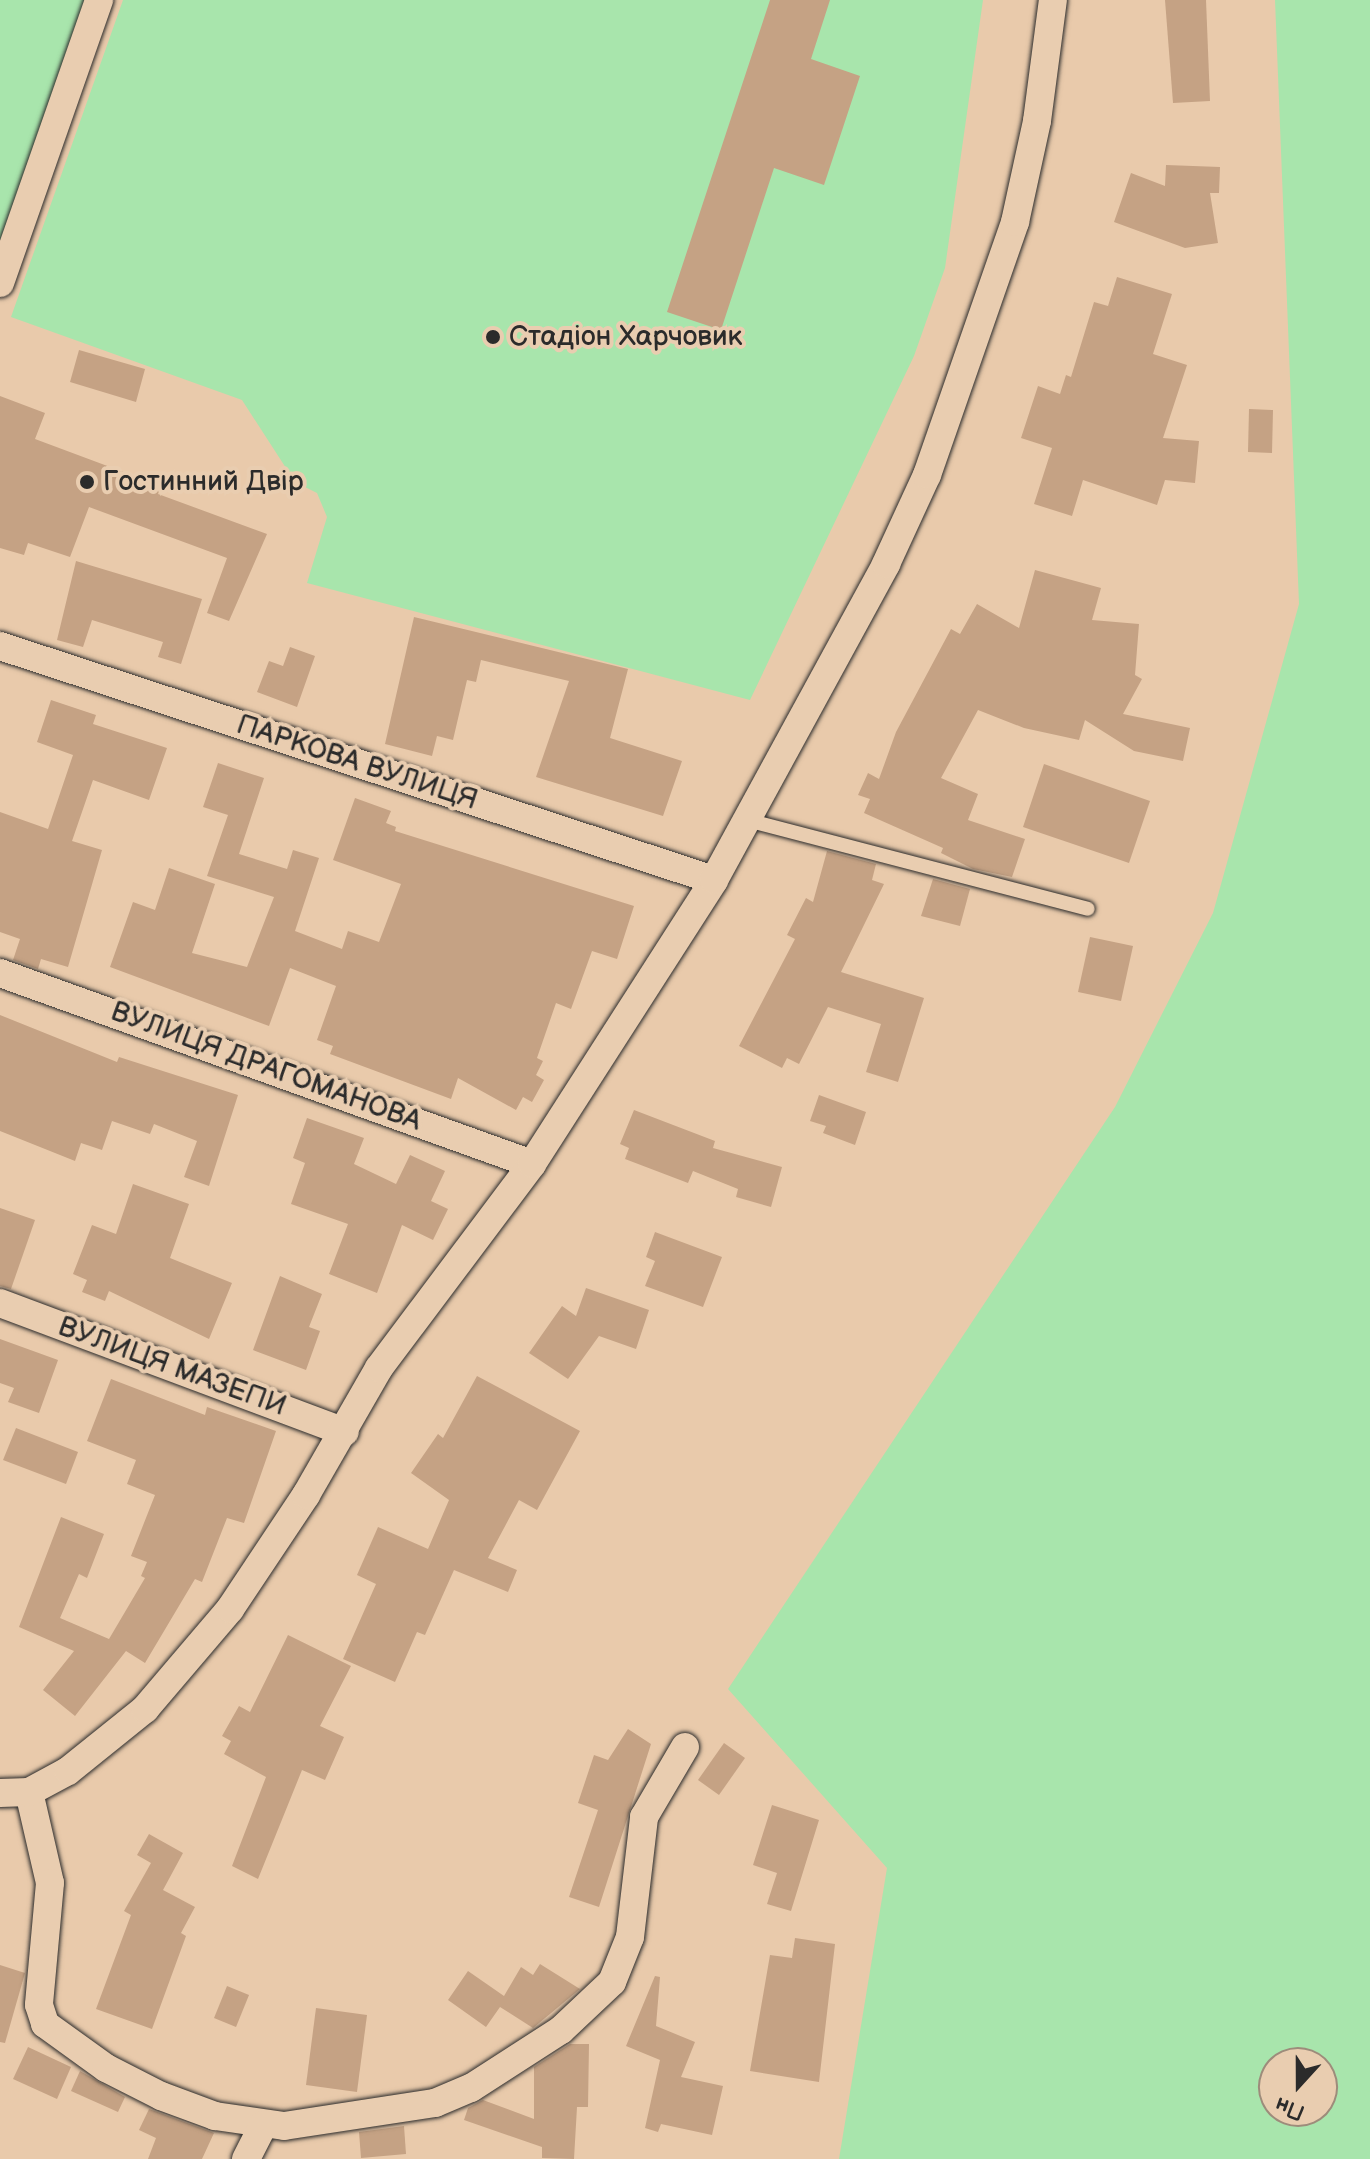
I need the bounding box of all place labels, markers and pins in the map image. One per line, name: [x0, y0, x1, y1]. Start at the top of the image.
place label: Стадіон Харчовик: [509, 320, 742, 354]
marker: Стадіон Харчовик: [484, 328, 502, 346]
place label: Гостинний Двір: [103, 465, 303, 499]
marker: Гостинний Двір: [78, 473, 96, 491]

